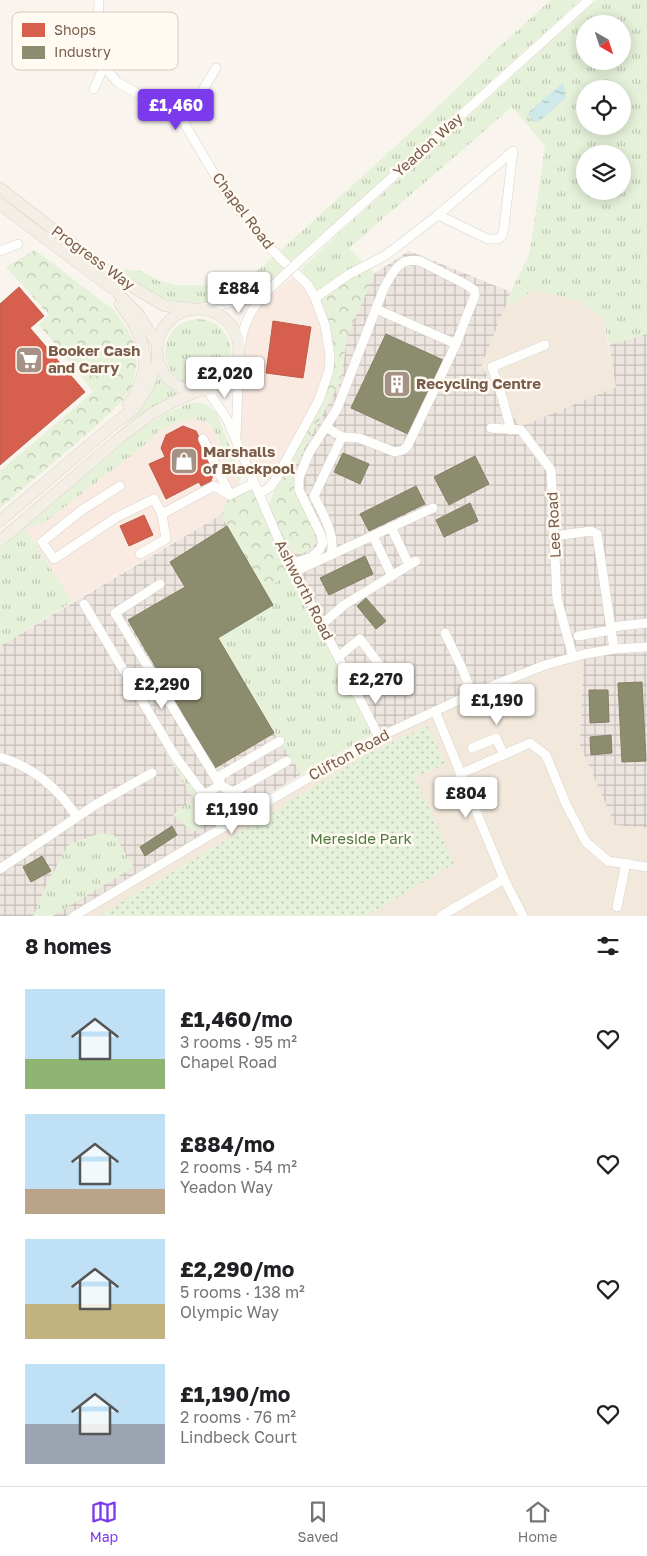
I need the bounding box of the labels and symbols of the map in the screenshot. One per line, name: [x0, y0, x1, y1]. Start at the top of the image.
legend: [12, 12, 178, 70]
north arrow: [576, 15, 631, 70]
text: Shops: [54, 21, 96, 38]
text: Industry: [54, 43, 111, 60]
pin: £1,460: [135, 88, 217, 131]
street label: Yeadon Way: [389, 108, 466, 180]
street label: Chapel Road: [209, 169, 278, 252]
street label: Progress Way: [49, 221, 139, 294]
pin: £884: [209, 272, 269, 314]
place label: Booker Cash and Carry: [48, 341, 140, 376]
supermarket icon: Booker Cash and Carry: [14, 345, 44, 375]
pin: £2,020: [184, 356, 266, 399]
building icon: Recycling Centre: [382, 369, 412, 399]
place label: Recycling Centre: [416, 374, 541, 392]
place label: Marshalls of Blackpool: [203, 442, 295, 477]
shop icon: Marshalls of Blackpool: [169, 446, 199, 476]
street label: Lee Road: [542, 491, 564, 559]
street label: Ashworth Road: [272, 537, 338, 643]
pin: £2,270: [335, 662, 417, 705]
pin: £2,290: [121, 668, 203, 710]
pin: £1,190: [456, 684, 538, 726]
street label: Clifton Road: [305, 725, 392, 784]
pin: £804: [436, 776, 496, 819]
pin: £1,190: [191, 792, 273, 835]
park label: Mereside Park: [310, 829, 413, 847]

